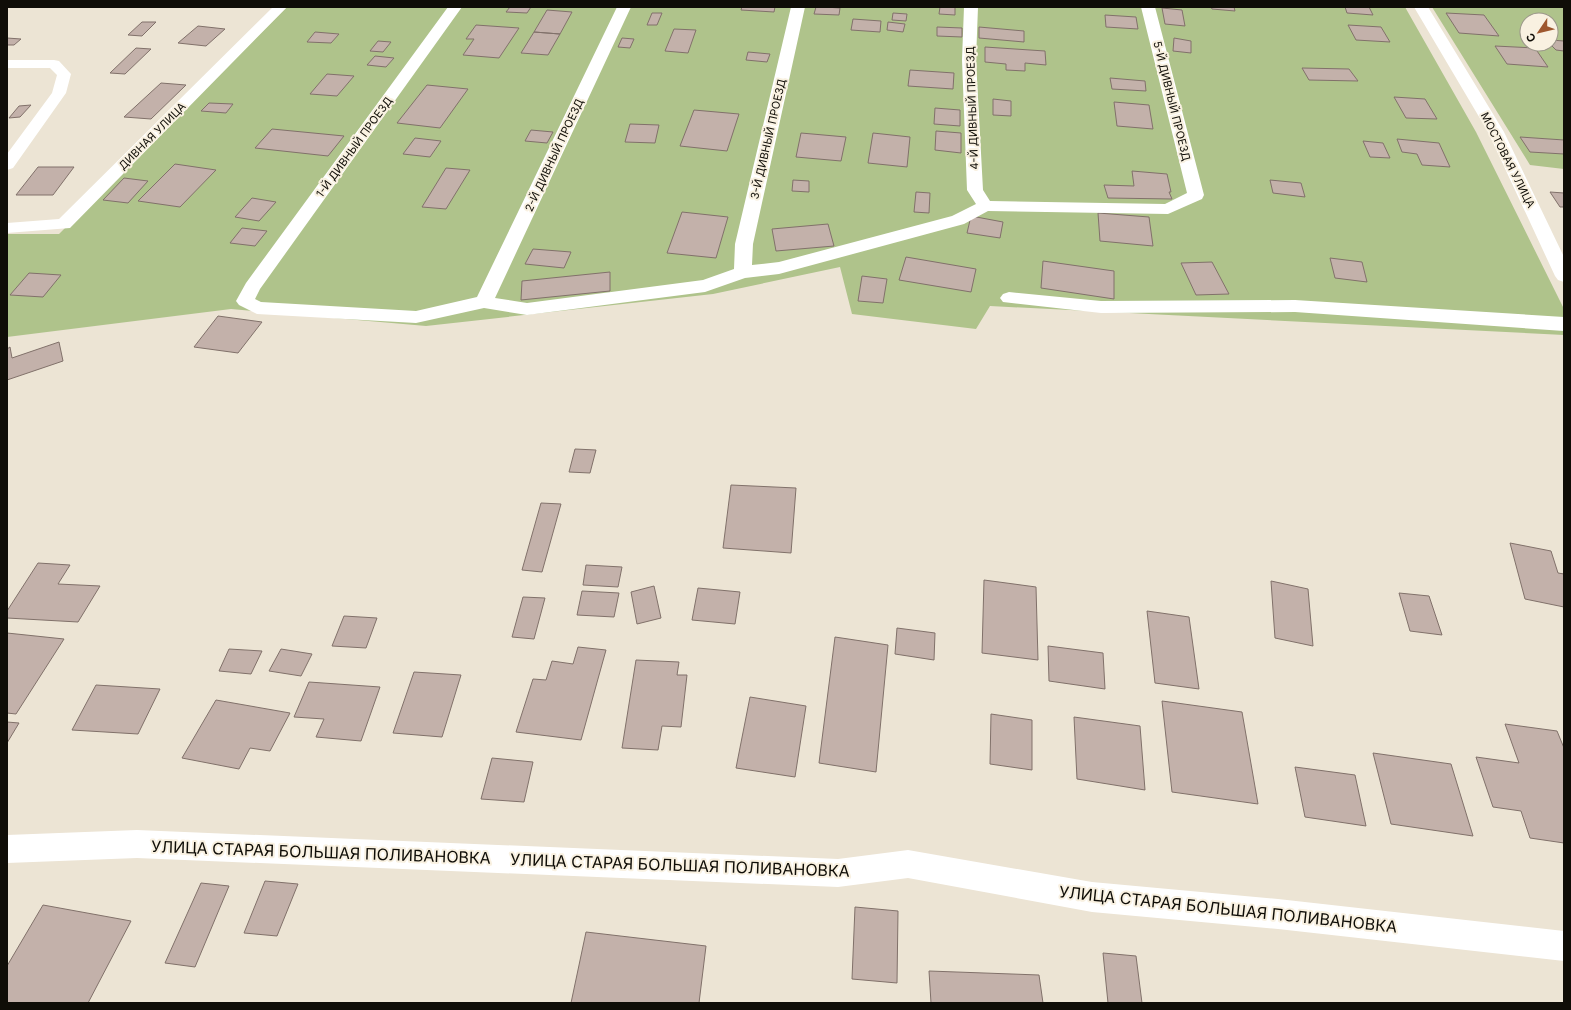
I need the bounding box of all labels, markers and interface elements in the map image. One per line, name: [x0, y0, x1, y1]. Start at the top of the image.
north arrow: [1519, 12, 1559, 52]
text: С: [1523, 30, 1539, 45]
street label: 5-Й ДИВНЫЙ ПРОЕЗД: [1150, 40, 1194, 162]
street label: 4-Й ДИВНЫЙ ПРОЕЗД: [963, 46, 981, 170]
street label: 3-Й ДИВНЫЙ ПРОЕЗД: [747, 77, 789, 201]
street label: 1-Й ДИВНЫЙ ПРОЕЗД: [313, 94, 395, 200]
street label: 2-Й ДИВНЫЙ ПРОЕЗД: [522, 96, 586, 214]
street label: ДИВНАЯ УЛИЦА: [115, 99, 189, 173]
street label: МОСТОВАЯ УЛИЦА: [1478, 110, 1538, 211]
street label: УЛИЦА СТАРАЯ БОЛЬШАЯ ПОЛИВАНОВКА: [151, 836, 491, 868]
street label: УЛИЦА СТАРАЯ БОЛЬШАЯ ПОЛИВАНОВКА: [510, 849, 850, 881]
street label: УЛИЦА СТАРАЯ БОЛЬШАЯ ПОЛИВАНОВКА: [1058, 881, 1398, 937]

